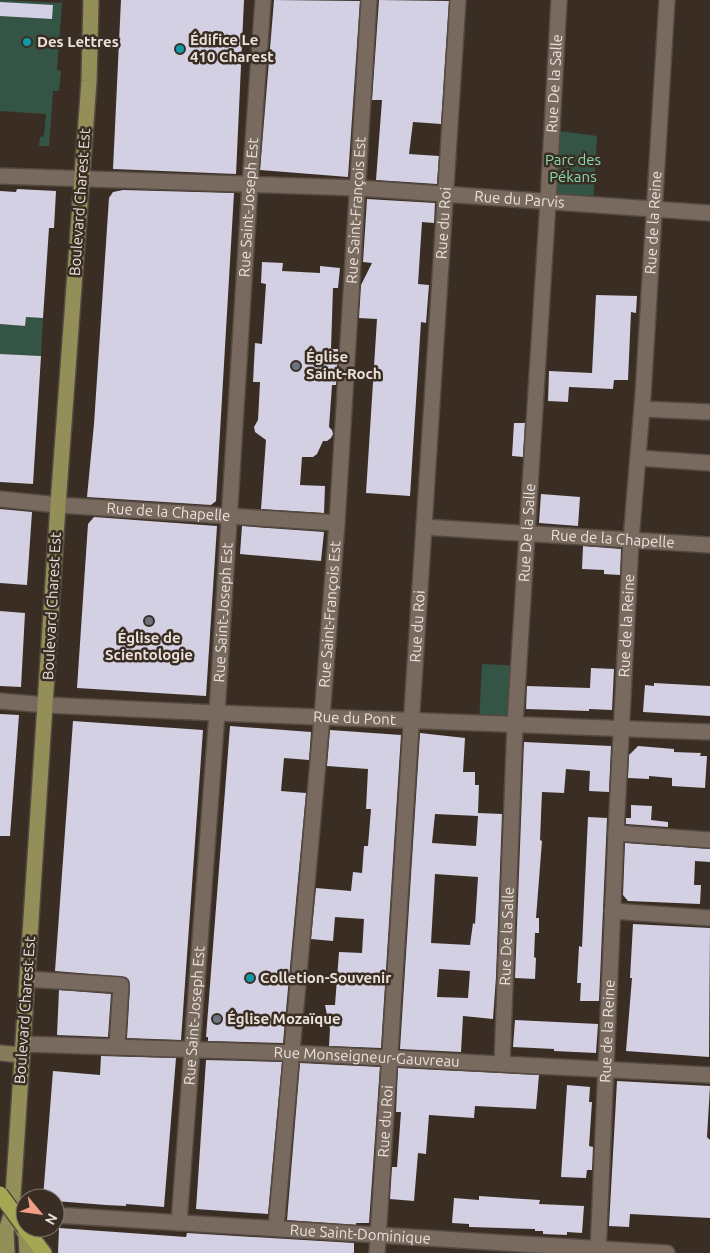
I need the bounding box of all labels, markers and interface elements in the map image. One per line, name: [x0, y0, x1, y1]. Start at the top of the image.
place label: Édifice Le 410 Charest: [190, 31, 274, 65]
place label: Des Lettres: [37, 33, 119, 50]
street label: Rue De la Salle: [543, 34, 565, 133]
marker: Des Lettres: [21, 36, 33, 48]
marker: Édifice Le 410 Charest: [174, 43, 186, 55]
street label: Boulevard Charest Est: [66, 127, 93, 276]
street label: Rue Saint-François Est: [343, 136, 369, 284]
street label: Rue Saint-Joseph Est: [235, 137, 261, 278]
park label: Parc des Pékans: [545, 151, 601, 185]
street label: Rue de la Reine: [641, 170, 665, 275]
street label: Rue du Roi: [432, 187, 454, 260]
street label: Rue du Parvis: [474, 187, 565, 211]
place label: Église Saint-Roch: [306, 348, 382, 382]
marker: Église Saint-Roch: [290, 360, 302, 372]
street label: Rue De la Salle: [515, 483, 538, 582]
street label: Rue de la Chapelle: [106, 499, 231, 524]
street label: Rue de la Chapelle: [550, 526, 675, 551]
street label: Boulevard Charest Est: [39, 532, 64, 680]
street label: Rue Saint-François Est: [315, 540, 344, 688]
street label: Rue Saint-Joseph Est: [210, 542, 236, 683]
street label: Rue de la Reine: [615, 574, 637, 678]
street label: Rue du Roi: [406, 590, 428, 663]
marker: Église de Scientologie: [143, 615, 155, 627]
place label: Église de Scientologie: [105, 629, 193, 663]
street label: Rue du Pont: [313, 708, 396, 728]
street label: Rue De la Salle: [496, 886, 517, 986]
street label: Boulevard Charest Est: [11, 935, 38, 1084]
street label: Rue Saint-Joseph Est: [180, 945, 208, 1086]
place label: Colletion-Souvenir: [260, 969, 392, 986]
marker: Colletion-Souvenir: [244, 972, 256, 984]
street label: Rue de la Reine: [596, 979, 618, 1083]
place label: Église Mozaïque: [227, 1010, 341, 1027]
marker: Église Mozaïque: [211, 1013, 223, 1025]
street label: Rue Monseigneur-Gauvreau: [274, 1043, 460, 1070]
street label: Rue du Roi: [374, 1085, 396, 1158]
north arrow: [15, 1188, 65, 1238]
text: N: [42, 1211, 61, 1228]
street label: Rue Saint-Dominique: [289, 1221, 431, 1247]

